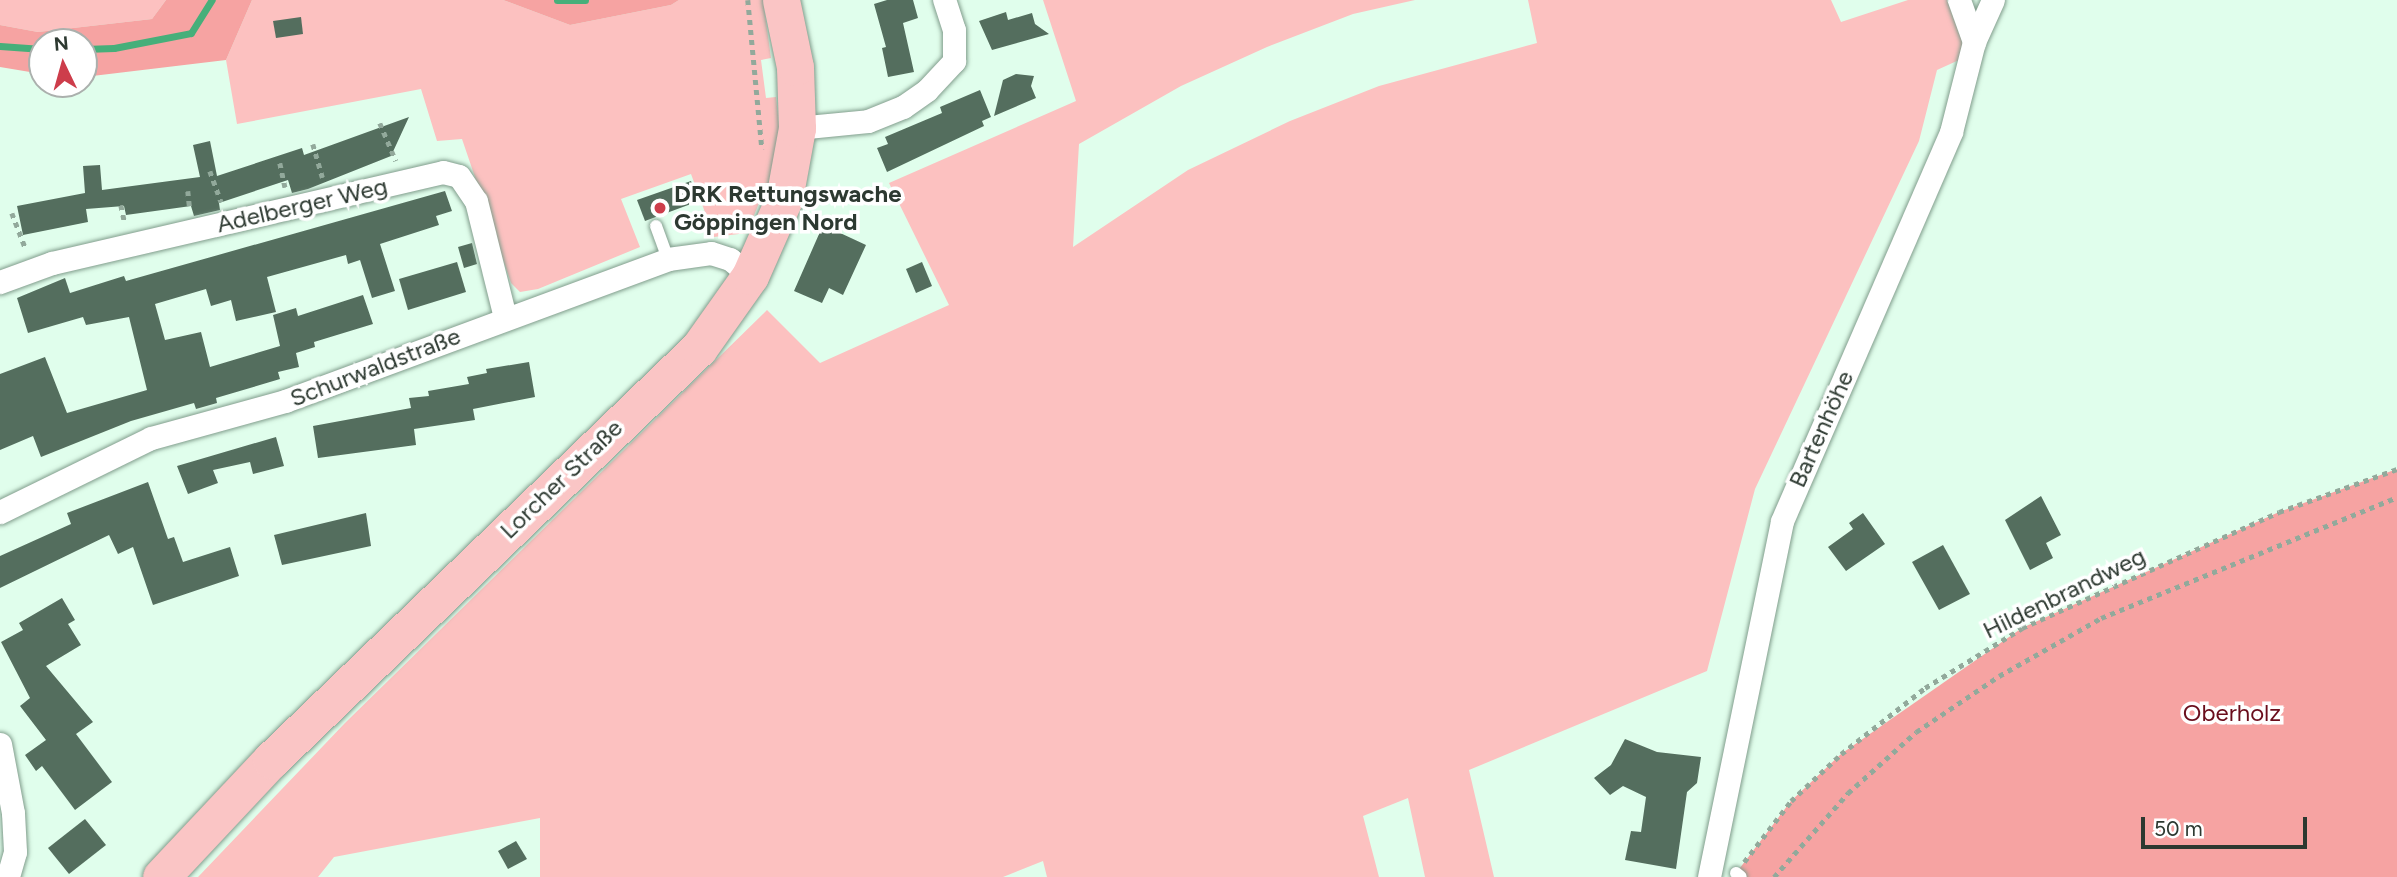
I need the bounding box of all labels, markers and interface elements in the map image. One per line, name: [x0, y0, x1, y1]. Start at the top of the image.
north arrow: [28, 28, 98, 98]
text: N: [53, 31, 70, 56]
street label: Adelberger Weg: [214, 171, 390, 239]
place label: DRK Rettungswache Göppingen Nord: [674, 180, 901, 236]
marker: DRK Rettungswache Göppingen Nord: [652, 200, 668, 216]
street label: Schurwaldstraße: [286, 321, 464, 413]
street label: Bartenhöhe: [1783, 366, 1859, 492]
street label: Lorcher Straße: [494, 413, 628, 545]
street label: Hildenbrandweg: [1978, 541, 2150, 645]
park label: Oberholz: [2183, 699, 2281, 727]
scale bar: [2145, 804, 2311, 848]
text: 50 m: [2154, 816, 2203, 841]

